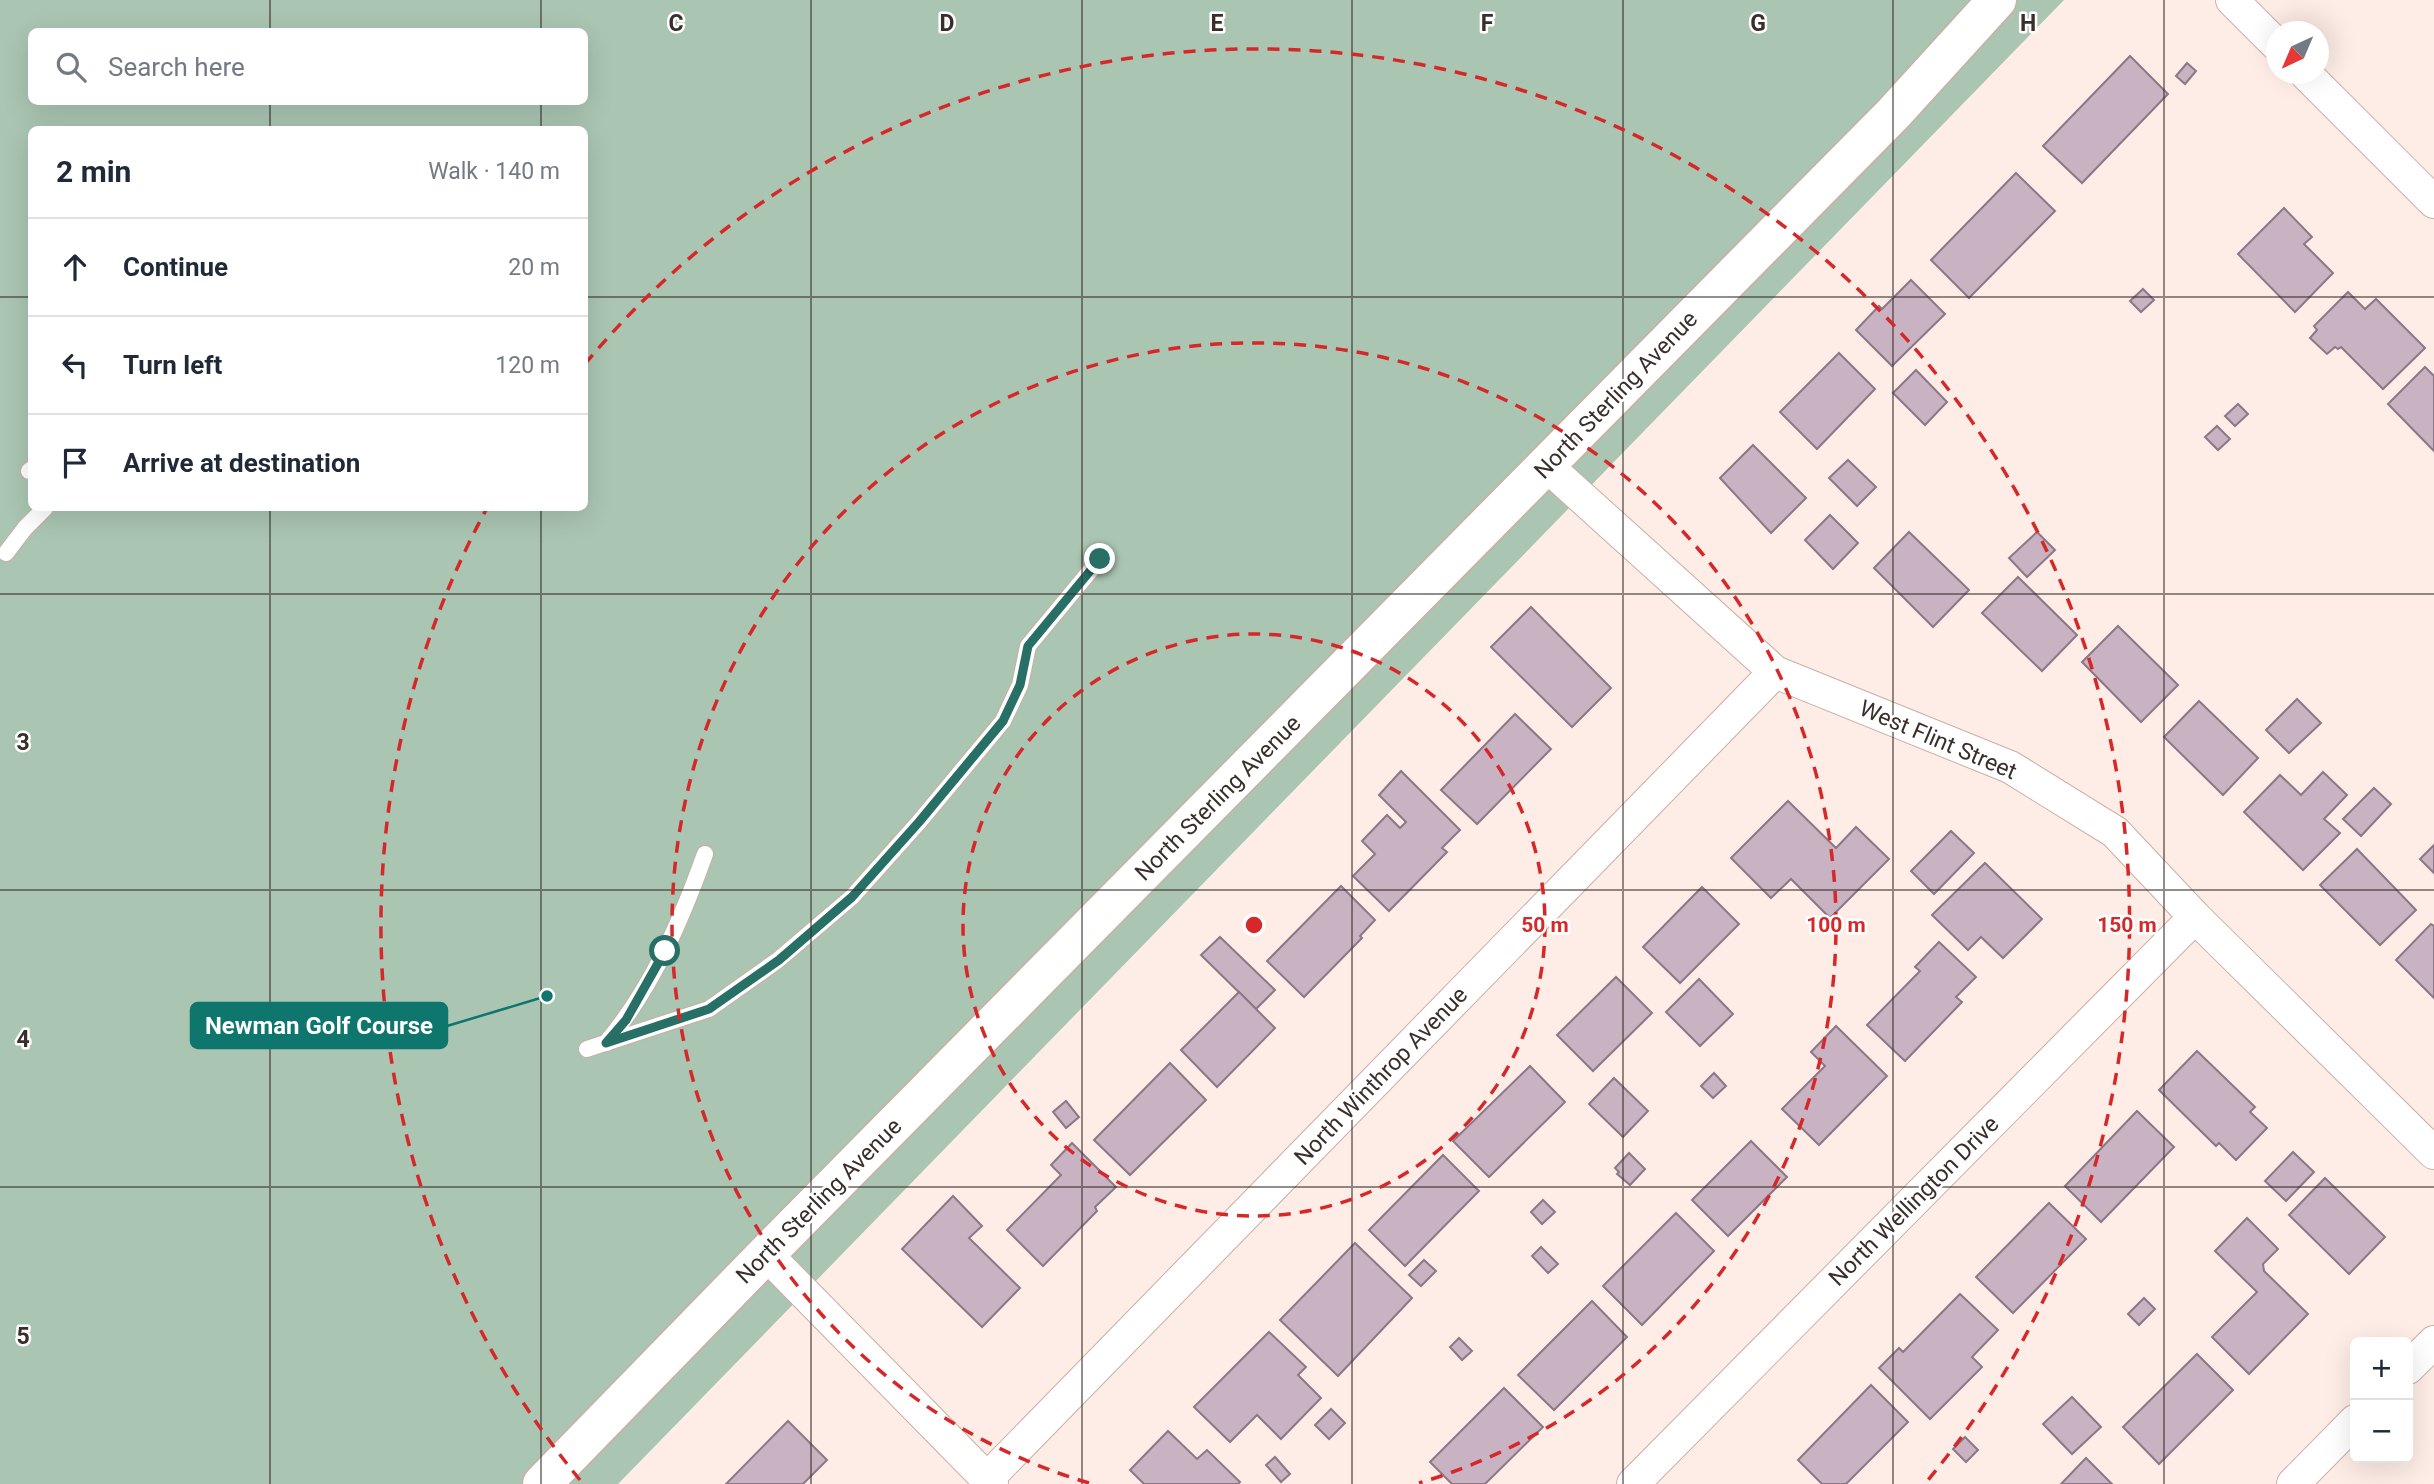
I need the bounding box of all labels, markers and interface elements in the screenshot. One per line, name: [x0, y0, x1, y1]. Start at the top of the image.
text: C: [668, 10, 684, 37]
text: D: [940, 10, 954, 37]
text: E: [1211, 10, 1224, 37]
text: F: [1481, 10, 1494, 37]
text: G: [1750, 10, 1766, 37]
text: H: [2020, 10, 2036, 37]
north arrow: [2266, 21, 2329, 84]
search box: [28, 28, 588, 105]
icon: search: [52, 48, 90, 86]
text: Search here: [108, 52, 245, 82]
text: 2 min: [56, 154, 131, 189]
text: Walk · 140 m: [428, 158, 560, 185]
icon: ahead: [56, 248, 94, 286]
text: Continue: [123, 252, 228, 282]
text: 20 m: [508, 254, 560, 281]
street label: North Sterling Avenue: [1529, 306, 1703, 484]
icon: left: [56, 346, 94, 384]
text: Turn left: [123, 350, 222, 380]
text: 120 m: [495, 352, 560, 379]
icon: arrive: [56, 444, 94, 482]
text: Arrive at destination: [123, 448, 360, 478]
route end: [1084, 543, 1115, 574]
street label: West Flint Street: [1855, 695, 2021, 785]
street label: North Sterling Avenue: [1130, 710, 1306, 886]
text: 3: [16, 729, 30, 756]
centre of rings: [1242, 913, 1266, 937]
text: 50 m: [1521, 913, 1569, 937]
text: 100 m: [1806, 913, 1866, 937]
text: 150 m: [2097, 913, 2157, 937]
route start: [649, 935, 680, 966]
street label: North Winthrop Avenue: [1289, 981, 1473, 1171]
callout: Newman Golf Course: [191, 1003, 447, 1048]
text: Newman Golf Course: [205, 1012, 433, 1040]
text: 4: [16, 1026, 30, 1053]
street label: North Wellington Drive: [1824, 1111, 2004, 1291]
street label: North Sterling Avenue: [731, 1113, 907, 1289]
text: 5: [16, 1323, 30, 1350]
map controls: [2350, 1337, 2413, 1463]
button: +: [2350, 1337, 2413, 1400]
button: −: [2350, 1400, 2413, 1463]

